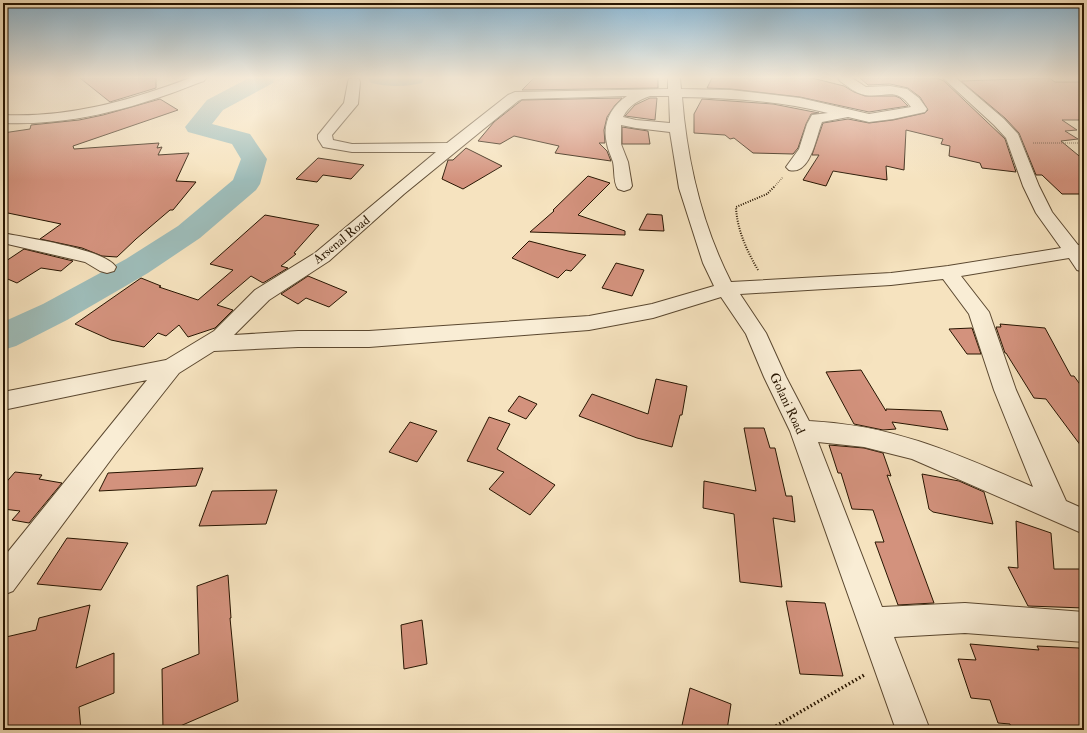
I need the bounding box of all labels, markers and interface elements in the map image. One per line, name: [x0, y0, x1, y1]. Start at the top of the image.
street label: Arsenal Road: [309, 212, 374, 268]
street label: Golani Road: [766, 370, 809, 437]

